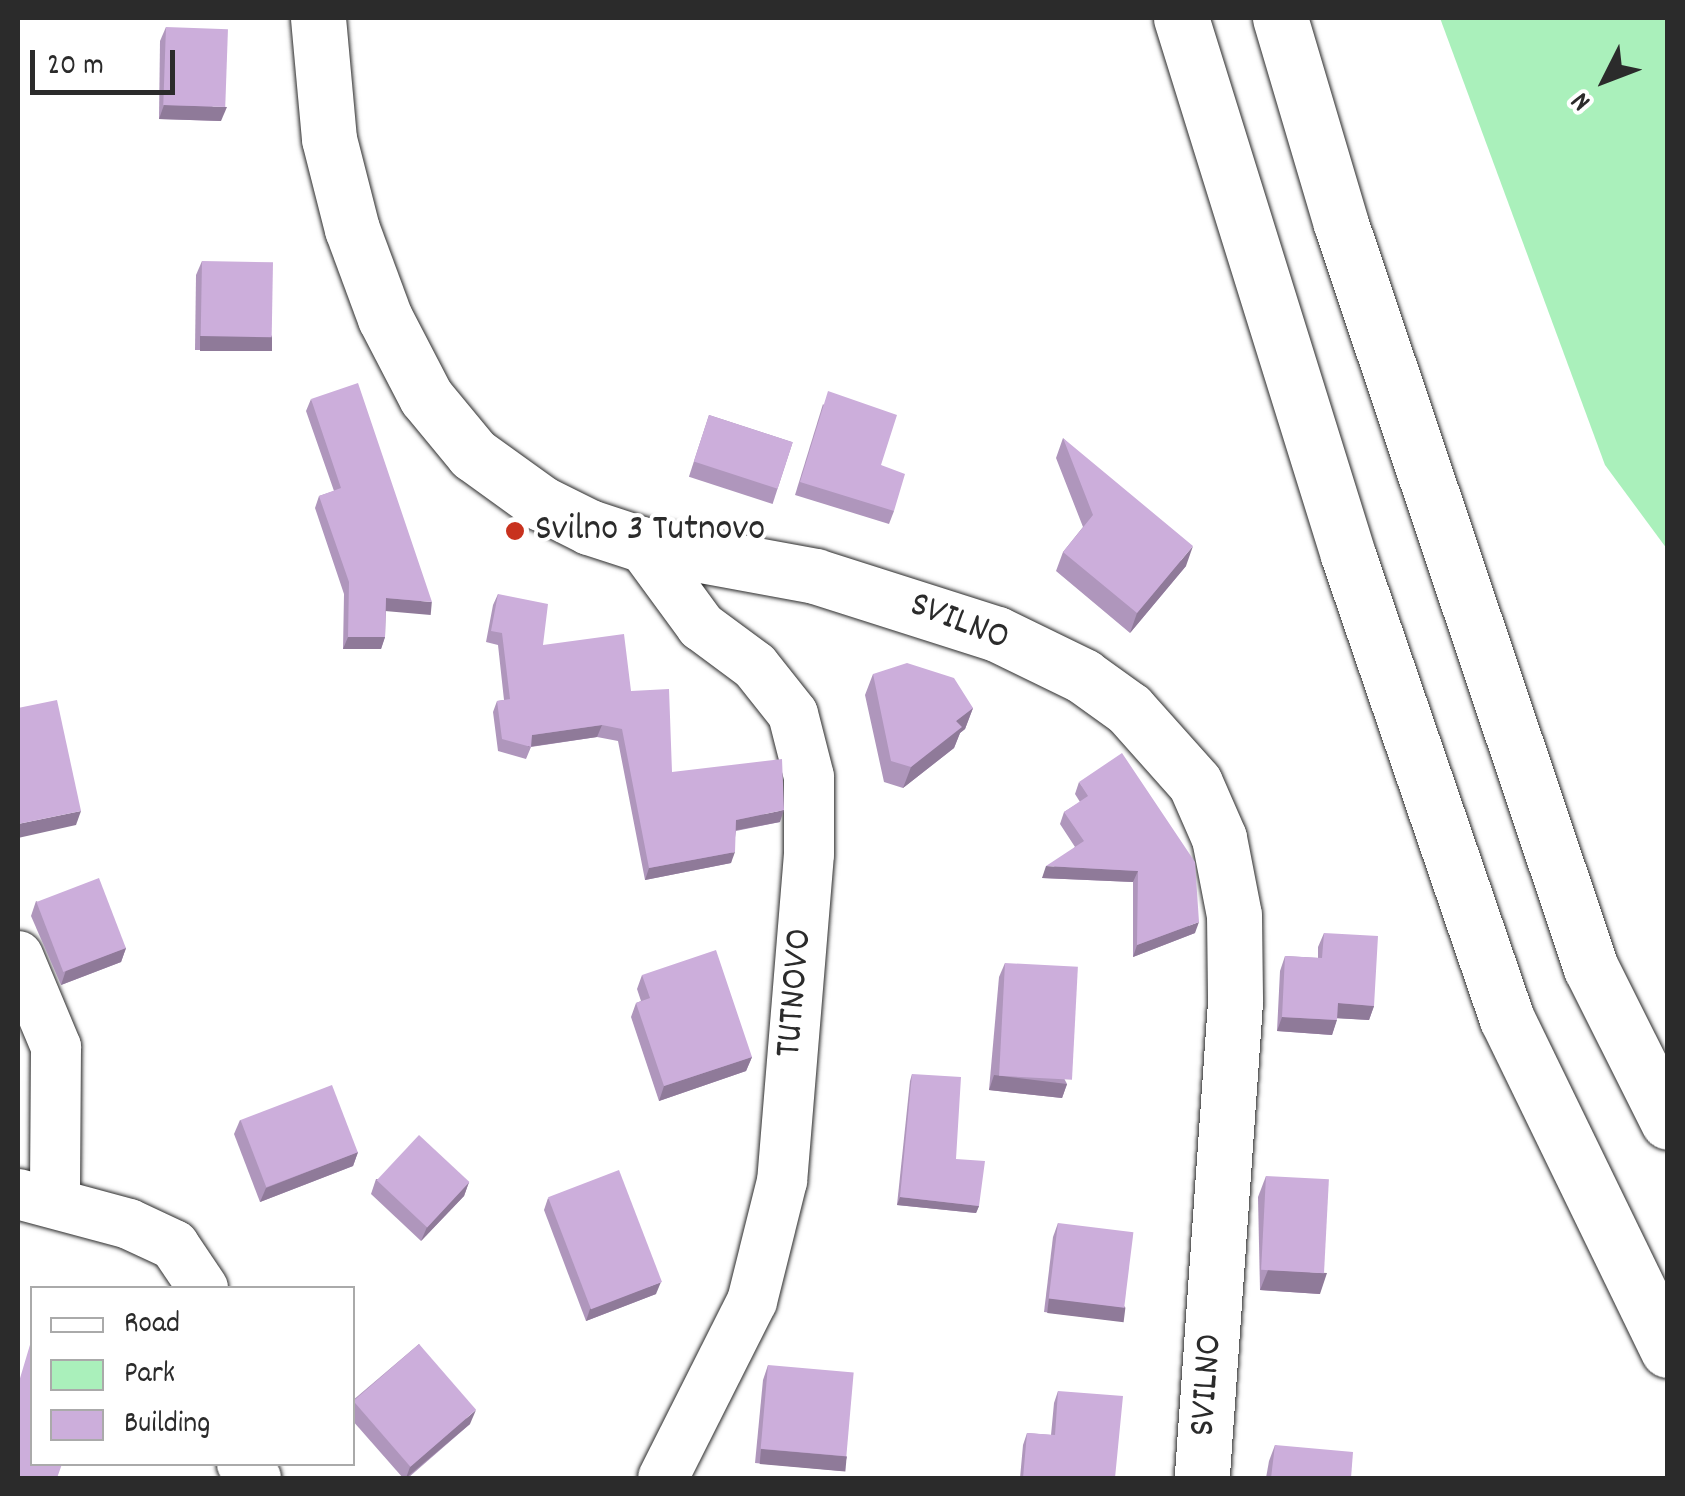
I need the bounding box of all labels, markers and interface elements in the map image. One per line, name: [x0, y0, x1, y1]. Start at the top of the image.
scale bar: [35, 30, 180, 92]
north arrow: [1555, 30, 1655, 130]
text: 20 m: [47, 46, 104, 89]
text: N: [1563, 82, 1602, 119]
place label: Svilno 3 Tutnovo: [535, 508, 765, 554]
marker: Svilno 3 Tutnovo: [504, 520, 526, 542]
street label: SVILNO: [903, 583, 1015, 663]
street label: TUTNOVO: [768, 927, 824, 1059]
legend: [30, 1286, 355, 1466]
text: Road: [124, 1304, 180, 1347]
street label: SVILNO: [1182, 1332, 1234, 1438]
text: Park: [124, 1354, 175, 1397]
text: Building: [124, 1404, 210, 1447]

